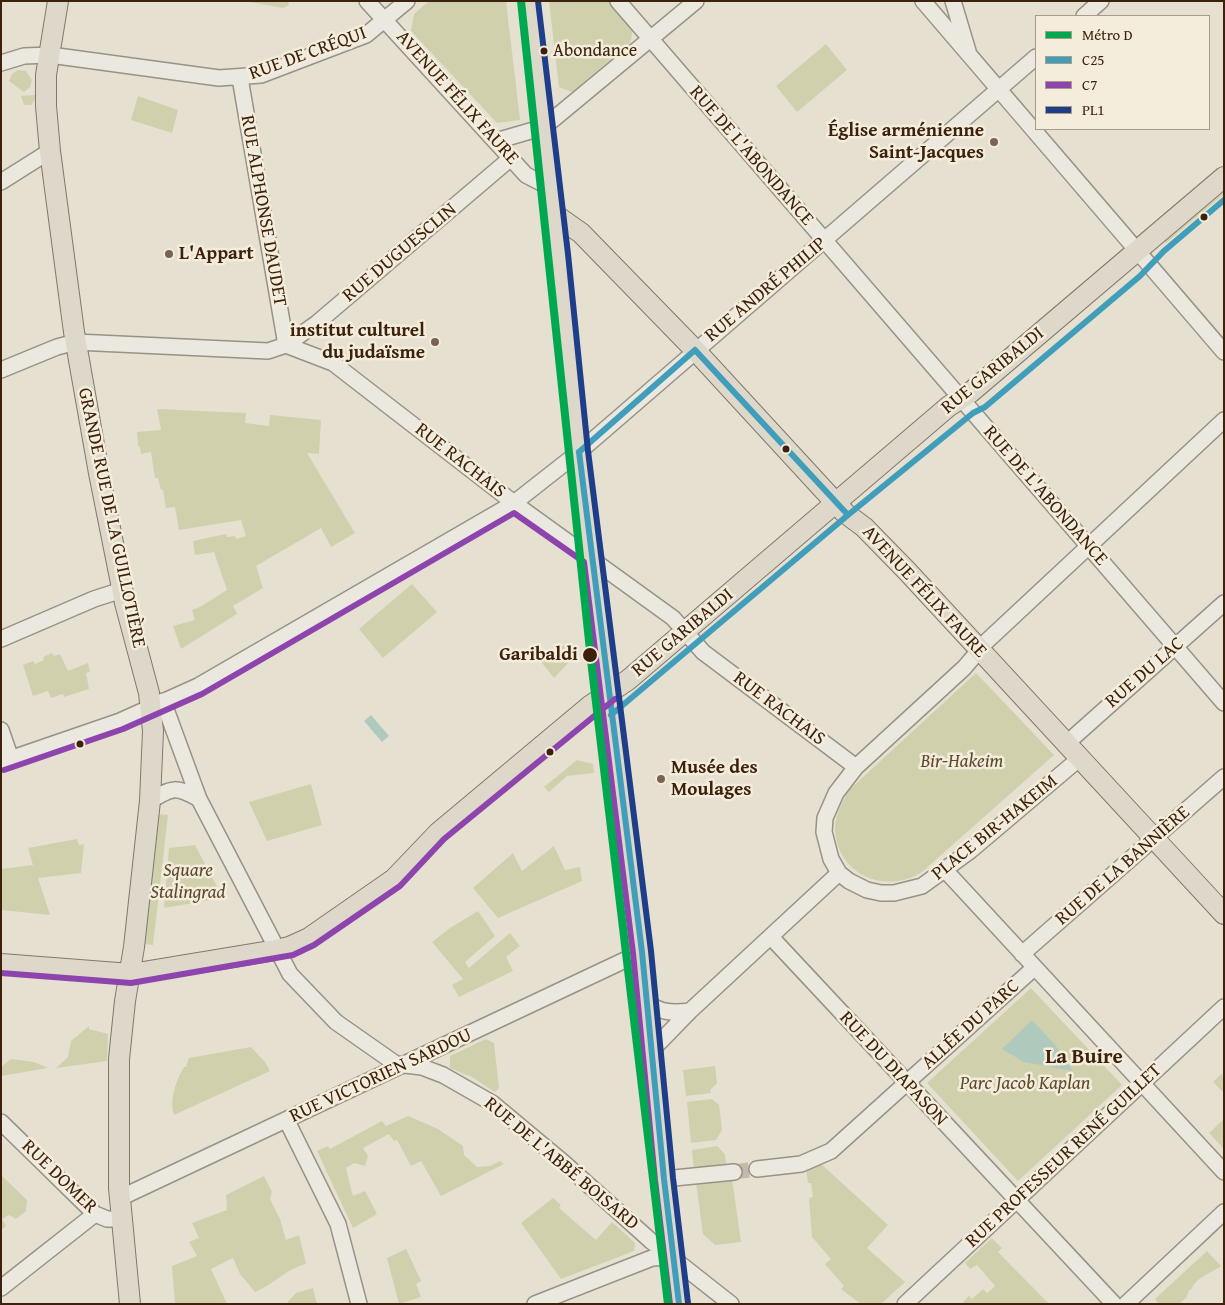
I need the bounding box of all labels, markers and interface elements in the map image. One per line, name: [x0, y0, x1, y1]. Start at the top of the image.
legend: [1035, 15, 1210, 130]
street label: RUE DE CRÉQUI: [246, 22, 370, 86]
text: Métro D: [1082, 24, 1133, 45]
street label: AVENUE FÉLIX FAURE: [391, 26, 523, 170]
place label: Abondance: [553, 40, 637, 62]
marker: Abondance: [539, 46, 549, 56]
text: C25: [1082, 49, 1105, 70]
text: C7: [1082, 74, 1097, 95]
street label: RUE DE L'ABONDANCE: [684, 81, 818, 231]
text: PL1: [1082, 99, 1105, 120]
street label: RUE ALPHONSE DAUDET: [235, 114, 291, 308]
place label: Église arménienne Saint-Jacques: [828, 120, 984, 164]
marker: Église arménienne Saint-Jacques: [988, 136, 1000, 148]
street label: RUE DUGUESCLIN: [338, 199, 462, 307]
unlabelled marker: [1199, 212, 1209, 222]
street label: RUE ANDRÉ PHILIP: [701, 233, 831, 347]
place label: L'Appart: [179, 243, 254, 265]
marker: L'Appart: [163, 248, 175, 260]
place label: institut culturel du judaïsme: [290, 320, 425, 364]
street label: RUE GARIBALDI: [937, 323, 1049, 419]
marker: institut culturel du judaïsme: [429, 336, 441, 348]
street label: GRANDE RUE DE LA GUILLOTIÈRE: [72, 386, 150, 650]
street label: RUE RACHAIS: [410, 418, 510, 504]
street label: RUE DE L'ABONDANCE: [978, 421, 1112, 571]
unlabelled marker: [781, 444, 791, 454]
street label: AVENUE FÉLIX FAURE: [857, 521, 991, 663]
street label: RUE GARIBALDI: [628, 584, 738, 682]
street label: RUE DU LAC: [1101, 633, 1189, 713]
place label: Garibaldi: [499, 644, 578, 666]
marker: Garibaldi: [581, 646, 599, 664]
street label: RUE RACHAIS: [729, 667, 829, 751]
unlabelled marker: [75, 739, 85, 749]
unlabelled marker: [545, 747, 555, 757]
park label: Bir-Hakeim: [920, 751, 1004, 773]
place label: Musée des Moulages: [671, 757, 758, 801]
street label: PLACE BIR-HAKEIM: [927, 770, 1063, 886]
marker: Musée des Moulages: [655, 773, 667, 785]
street label: RUE DE LA BANNIÈRE: [1051, 801, 1195, 931]
park label: Square Stalingrad: [150, 860, 226, 904]
street label: ALLÉE DU PARC: [917, 975, 1025, 1075]
street label: RUE DU DIAPASON: [834, 1007, 952, 1131]
street label: RUE VICTORIEN SARDOU: [286, 1024, 476, 1128]
district label: La Buire: [1045, 1045, 1123, 1071]
street label: RUE PROFESSEUR RENÉ GUILLET: [961, 1059, 1167, 1253]
park label: Parc Jacob Kaplan: [960, 1073, 1090, 1095]
street label: RUE DE L'ABBÉ BOISARD: [479, 1093, 643, 1235]
street label: RUE DOMER: [16, 1135, 102, 1219]

